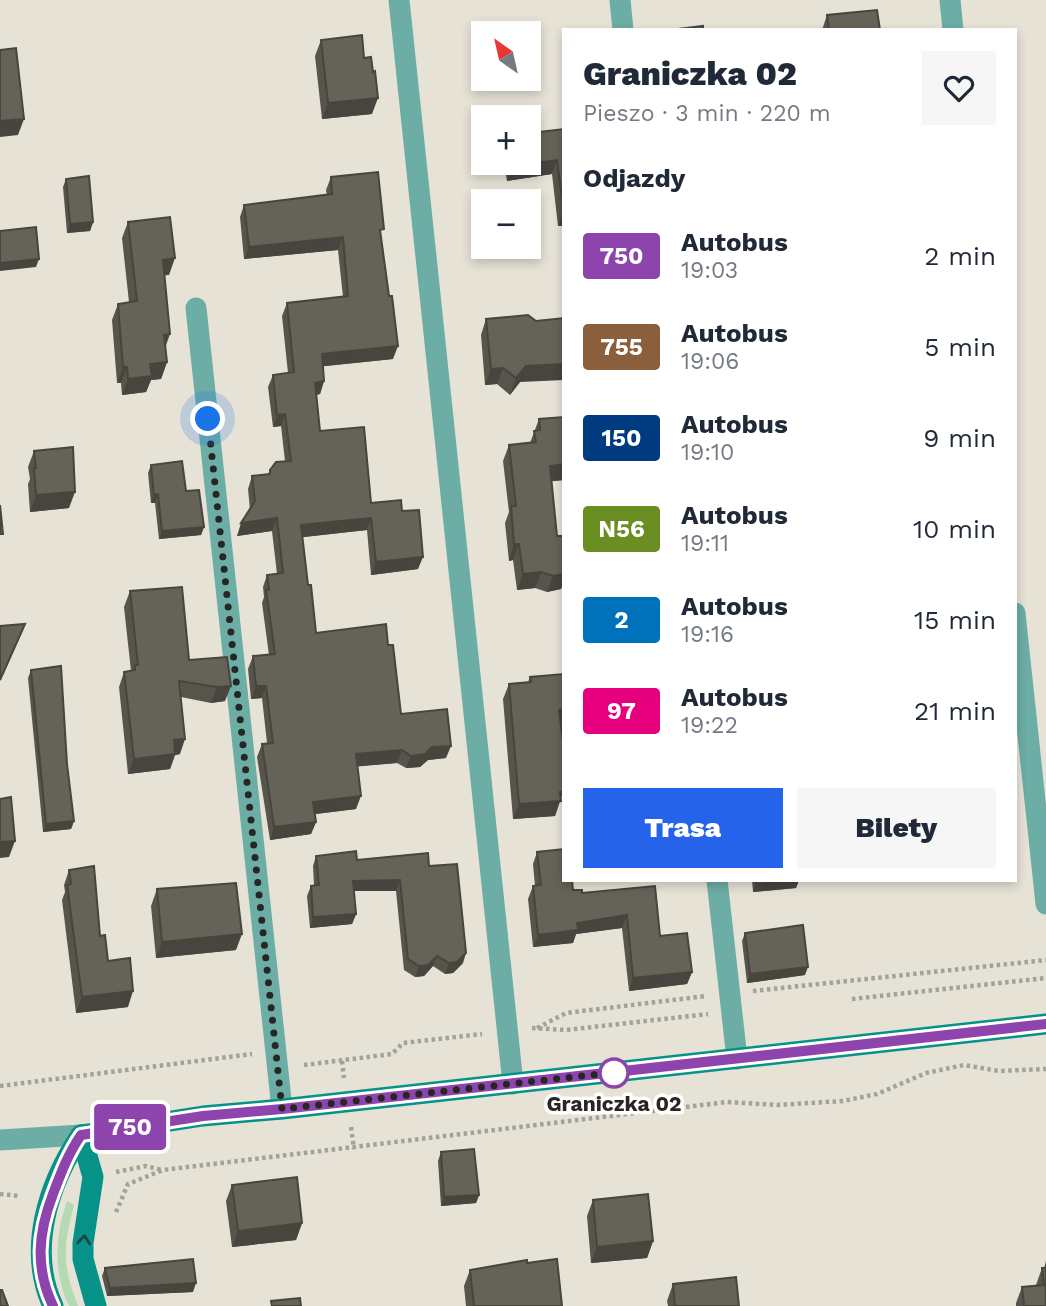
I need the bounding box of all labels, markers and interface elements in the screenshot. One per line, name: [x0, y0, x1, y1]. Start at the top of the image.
north arrow: [471, 21, 541, 91]
map controls: [471, 21, 541, 259]
button: heart: [922, 51, 996, 125]
text: Graniczka 02: [583, 54, 797, 93]
text: Pieszo · 3 min · 220 m: [583, 100, 831, 127]
button: +: [471, 105, 541, 175]
text: Odjazdy: [583, 163, 685, 193]
button: −: [471, 189, 541, 259]
text: Autobus: [681, 227, 788, 257]
text: 2 min: [924, 241, 996, 271]
text: 750: [600, 242, 643, 270]
text: 19:03: [681, 257, 738, 284]
text: Autobus: [681, 318, 788, 348]
text: 5 min: [924, 332, 996, 362]
text: 755: [600, 333, 643, 361]
text: 19:06: [681, 348, 739, 375]
your location: [190, 401, 225, 436]
text: Autobus: [681, 409, 788, 439]
text: 9 min: [923, 423, 996, 453]
text: 150: [602, 424, 641, 452]
text: 19:10: [681, 439, 734, 466]
text: Autobus: [681, 500, 788, 530]
text: 10 min: [913, 514, 996, 544]
text: N56: [598, 515, 645, 543]
text: 19:11: [681, 530, 729, 557]
text: Autobus: [681, 591, 788, 621]
text: 15 min: [914, 605, 996, 635]
text: 2: [614, 606, 629, 634]
text: 19:16: [681, 621, 734, 648]
text: Autobus: [681, 682, 788, 712]
text: 21 min: [914, 696, 996, 726]
text: 97: [607, 697, 636, 725]
text: 19:22: [681, 712, 738, 739]
button: Trasa: [583, 788, 783, 868]
button: Bilety: [797, 788, 996, 868]
marker: Graniczka 02: [599, 1058, 629, 1088]
place label: Graniczka 02: [546, 1091, 682, 1116]
line badge: 750: [90, 1104, 170, 1150]
text: 750: [108, 1113, 152, 1141]
one-way arrow: [76, 1234, 91, 1245]

